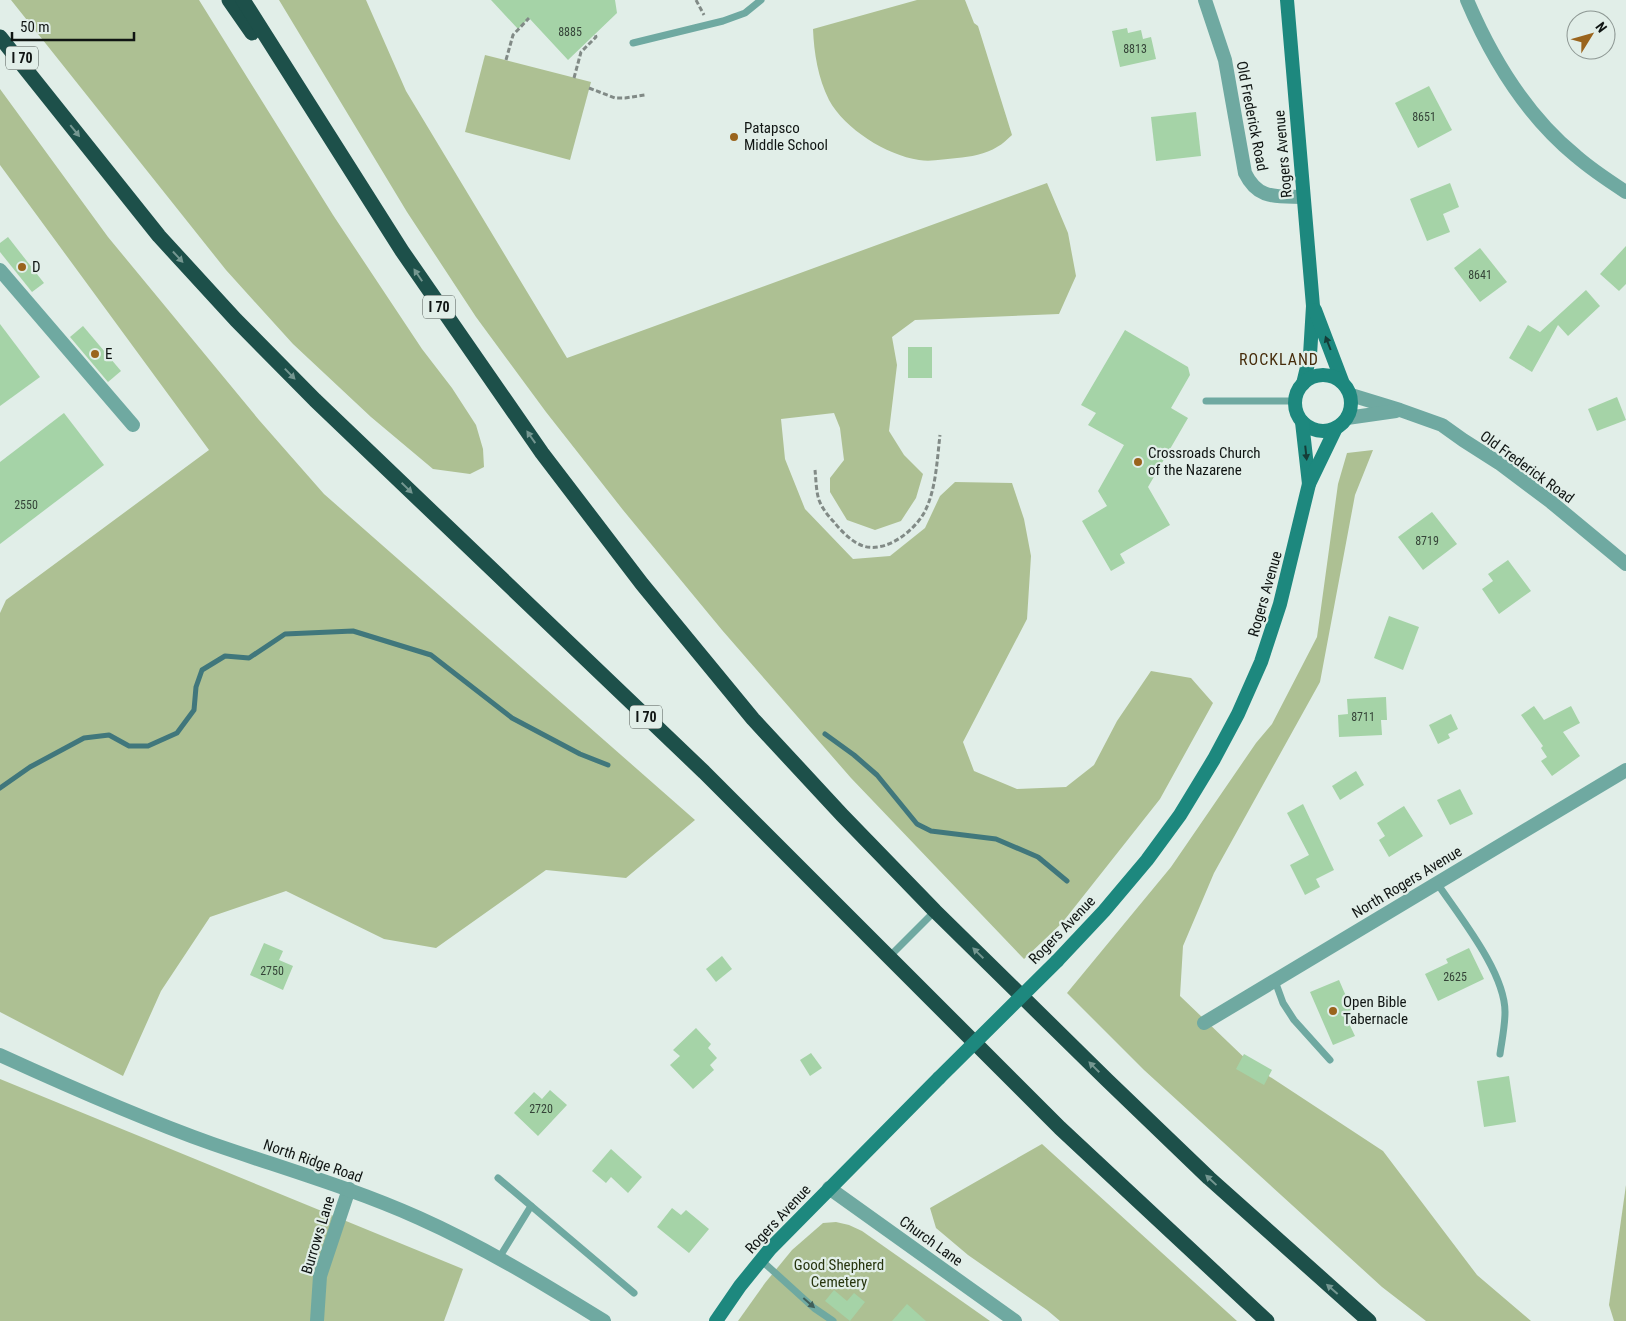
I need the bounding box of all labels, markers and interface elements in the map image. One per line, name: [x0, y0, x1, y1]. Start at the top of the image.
scale bar: [12, 10, 135, 42]
north arrow: [1566, 10, 1616, 60]
text: 50 m: [20, 18, 50, 36]
text: N: [1592, 19, 1610, 35]
house number: 8885: [558, 25, 582, 39]
house number: 8813: [1123, 42, 1147, 56]
road number: I 70: [6, 46, 38, 70]
street label: Old Frederick Road: [1233, 60, 1271, 172]
street label: Rogers Avenue: [1270, 109, 1296, 199]
house number: 8651: [1412, 110, 1436, 124]
place label: Patapsco Middle School: [744, 119, 828, 154]
one-way arrow: [70, 124, 81, 137]
marker: Patapsco Middle School: [728, 131, 740, 143]
one-way arrow: [172, 250, 184, 262]
place label: D: [32, 258, 41, 276]
marker: D: [16, 261, 28, 273]
one-way arrow: [413, 268, 423, 282]
house number: 8641: [1468, 268, 1492, 282]
road number: I 70: [423, 296, 455, 318]
one-way arrow: [1324, 336, 1331, 351]
place label: E: [105, 345, 112, 363]
marker: E: [89, 348, 101, 360]
district label: ROCKLAND: [1239, 350, 1319, 369]
one-way arrow: [284, 368, 296, 380]
street label: Old Frederick Road: [1477, 427, 1577, 507]
one-way arrow: [526, 430, 536, 444]
place label: Crossroads Church of the Nazarene: [1148, 444, 1261, 479]
one-way arrow: [1302, 445, 1310, 461]
marker: Crossroads Church of the Nazarene: [1132, 456, 1144, 468]
one-way arrow: [400, 481, 412, 493]
house number: 2550: [14, 498, 38, 512]
house number: 8719: [1415, 534, 1439, 548]
street label: Rogers Avenue: [1244, 549, 1286, 639]
road number: I 70: [630, 706, 662, 729]
house number: 8711: [1351, 710, 1375, 724]
street label: North Rogers Avenue: [1349, 842, 1465, 922]
street label: Rogers Avenue: [1025, 892, 1099, 968]
one-way arrow: [973, 948, 985, 960]
house number: 2750: [260, 964, 284, 978]
house number: 2625: [1443, 970, 1467, 984]
place label: Open Bible Tabernacle: [1343, 993, 1408, 1028]
marker: Open Bible Tabernacle: [1327, 1005, 1339, 1017]
one-way arrow: [1089, 1062, 1101, 1074]
house number: 2720: [529, 1102, 553, 1116]
street label: North Ridge Road: [261, 1136, 365, 1186]
one-way arrow: [1206, 1174, 1218, 1186]
street label: Rogers Avenue: [741, 1181, 815, 1257]
street label: Burrows Lane: [298, 1194, 338, 1276]
street label: Church Lane: [896, 1212, 966, 1270]
park label: Good Shepherd Cemetery: [794, 1256, 884, 1291]
one-way arrow: [1327, 1283, 1339, 1295]
one-way arrow: [803, 1297, 815, 1309]

